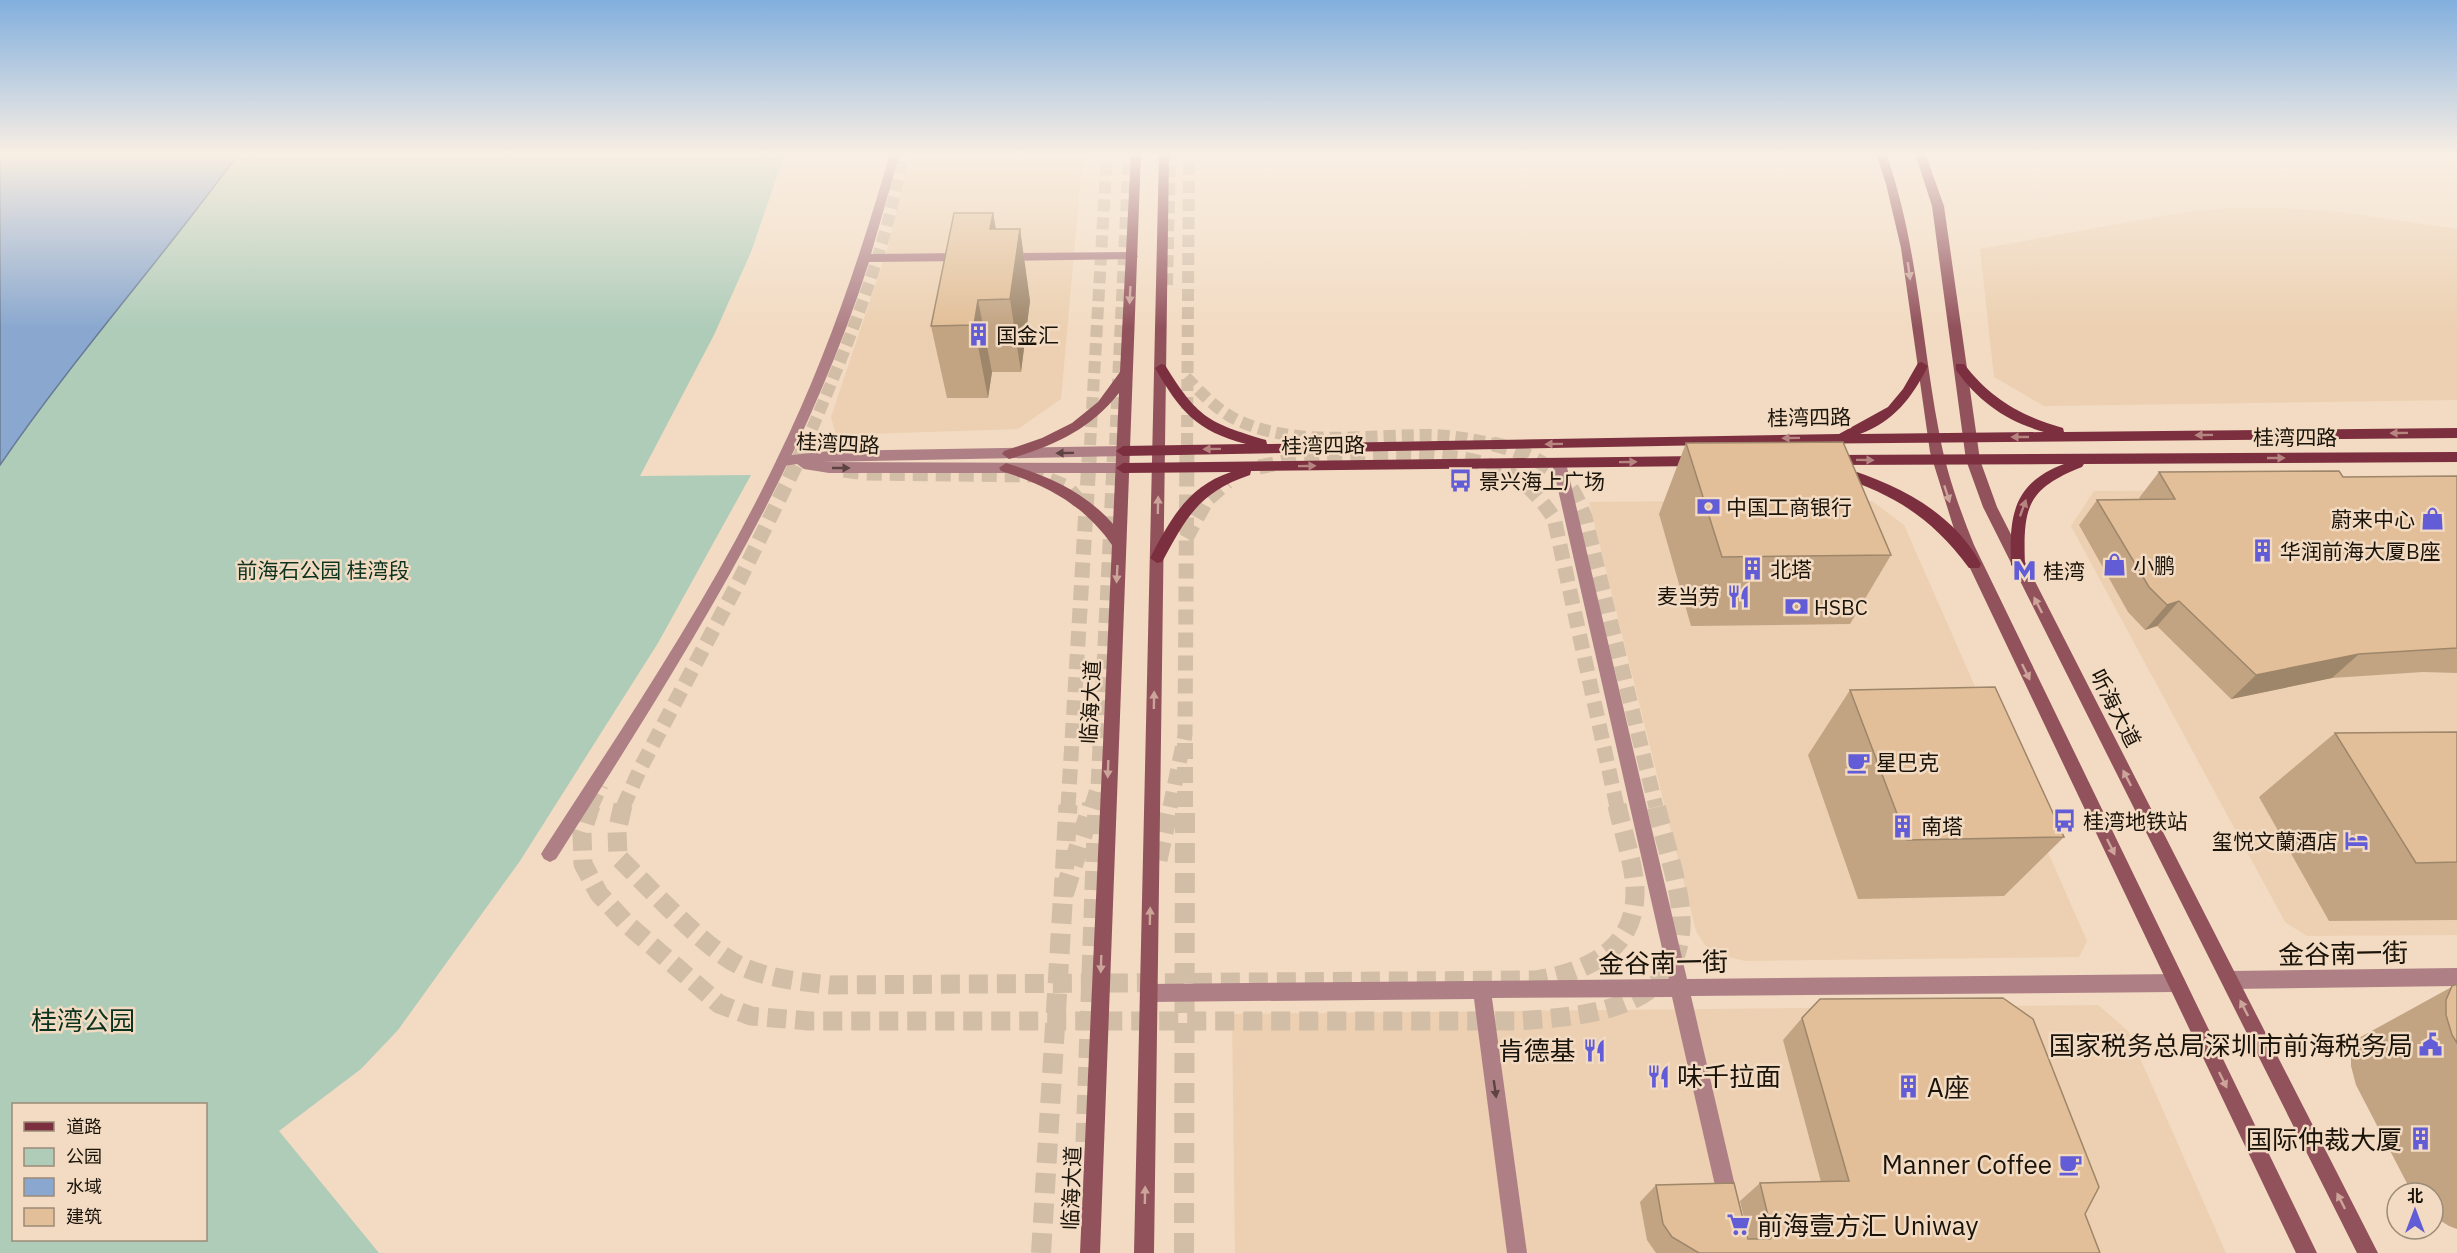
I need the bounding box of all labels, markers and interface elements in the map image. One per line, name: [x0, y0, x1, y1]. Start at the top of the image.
one-way arrow: [1904, 261, 1914, 280]
one-way arrow: [1126, 286, 1135, 305]
place label: 国金汇: [996, 321, 1059, 349]
building icon: 国金汇: [965, 322, 991, 348]
street label: 桂湾四路: [1767, 402, 1851, 432]
street label: 桂湾四路: [2253, 423, 2337, 451]
street label: 桂湾四路: [795, 427, 881, 459]
one-way arrow: [2389, 428, 2408, 438]
street label: 桂湾四路: [1281, 430, 1365, 460]
one-way arrow: [2194, 430, 2213, 440]
one-way arrow: [2011, 432, 2030, 442]
one-way arrow: [1781, 433, 1800, 443]
one-way arrow: [1544, 439, 1563, 448]
one-way arrow: [1202, 445, 1221, 454]
one-way arrow: [1056, 448, 1075, 457]
one-way arrow: [2266, 453, 2285, 463]
one-way arrow: [1856, 455, 1875, 465]
one-way arrow: [1619, 457, 1638, 467]
one-way arrow: [1298, 461, 1317, 471]
one-way arrow: [832, 463, 851, 473]
place label: 景兴海上广场: [1479, 467, 1605, 495]
bus stop icon: 景兴海上广场: [1448, 468, 1474, 494]
one-way arrow: [1943, 485, 1952, 503]
place label: 中国工商银行: [1726, 493, 1852, 521]
bank icon: 中国工商银行: [1695, 494, 1721, 520]
one-way arrow: [1153, 495, 1163, 514]
one-way arrow: [2018, 499, 2028, 517]
place label: 蔚来中心: [2331, 505, 2415, 533]
shop icon: 蔚来中心: [2420, 506, 2446, 532]
place label: 华润前海大厦B座: [2280, 537, 2441, 565]
building icon: 华润前海大厦B座: [2249, 538, 2275, 564]
place label: 小鹏: [2133, 551, 2175, 579]
shop icon: 小鹏: [2102, 552, 2128, 578]
place label: 北塔: [1770, 555, 1812, 583]
park label: 前海石公园 桂湾段: [237, 556, 409, 584]
building icon: 北塔: [1739, 556, 1765, 582]
place label: 桂湾: [2043, 557, 2085, 585]
metro station icon: 桂湾: [2012, 558, 2038, 584]
one-way arrow: [1113, 564, 1122, 583]
place label: 麦当劳: [1657, 582, 1720, 610]
restaurant icon: 麦当劳: [1725, 583, 1751, 609]
place label: HSBC: [1814, 593, 1868, 621]
bank icon: HSBC: [1783, 594, 1809, 620]
one-way arrow: [2033, 596, 2043, 613]
street label: 临海大道: [1074, 659, 1106, 745]
one-way arrow: [2022, 663, 2031, 680]
street label: 听海大道: [2084, 664, 2148, 752]
one-way arrow: [1149, 690, 1159, 709]
place label: 星巴克: [1876, 748, 1939, 776]
cafe icon: 星巴克: [1845, 749, 1871, 775]
one-way arrow: [1104, 759, 1113, 778]
one-way arrow: [2122, 770, 2131, 787]
place label: 桂湾地铁站: [2083, 807, 2188, 835]
bus stop icon: 桂湾地铁站: [2052, 808, 2078, 834]
place label: 南塔: [1921, 812, 1963, 840]
building icon: 南塔: [1890, 813, 1916, 839]
place label: 玺悦文蘭酒店: [2212, 827, 2338, 855]
hotel icon: 玺悦文蘭酒店: [2343, 828, 2369, 854]
one-way arrow: [2107, 839, 2116, 856]
one-way arrow: [1145, 906, 1155, 925]
street label: 金谷南一街: [2278, 935, 2408, 971]
street label: 金谷南一街: [1598, 944, 1728, 980]
one-way arrow: [1096, 954, 1105, 973]
one-way arrow: [2239, 999, 2249, 1016]
park label: 桂湾公园: [31, 1003, 135, 1037]
place label: 国家税务总局深圳市前海税务局: [2049, 1028, 2413, 1062]
public building icon: 国家税务总局深圳市前海税务局: [2418, 1032, 2444, 1058]
place label: 肯德基: [1498, 1033, 1576, 1067]
restaurant icon: 肯德基: [1581, 1037, 1607, 1063]
place label: 味千拉面: [1677, 1059, 1781, 1093]
restaurant icon: 味千拉面: [1646, 1063, 1672, 1089]
place label: A座: [1927, 1070, 1970, 1104]
one-way arrow: [2219, 1071, 2228, 1088]
building icon: A座: [1896, 1074, 1922, 1100]
one-way arrow: [1490, 1080, 1500, 1099]
legend: [12, 1103, 207, 1241]
text: 道路: [66, 1115, 102, 1138]
place label: 国际仲裁大厦: [2246, 1122, 2402, 1156]
building icon: 国际仲裁大厦: [2407, 1126, 2433, 1152]
text: 公园: [66, 1145, 102, 1168]
street label: 临海大道: [1056, 1146, 1086, 1230]
place label: Manner Coffee: [1882, 1147, 2052, 1181]
cafe icon: Manner Coffee: [2057, 1151, 2083, 1177]
text: 水域: [66, 1175, 102, 1198]
north arrow: [2385, 1181, 2445, 1241]
one-way arrow: [1140, 1185, 1150, 1204]
text: 北: [2407, 1186, 2423, 1206]
one-way arrow: [2336, 1192, 2346, 1209]
text: 建筑: [66, 1205, 102, 1228]
place label: 前海壹方汇 Uniway: [1757, 1208, 1979, 1242]
supermarket icon: 前海壹方汇 Uniway: [1726, 1212, 1752, 1238]

